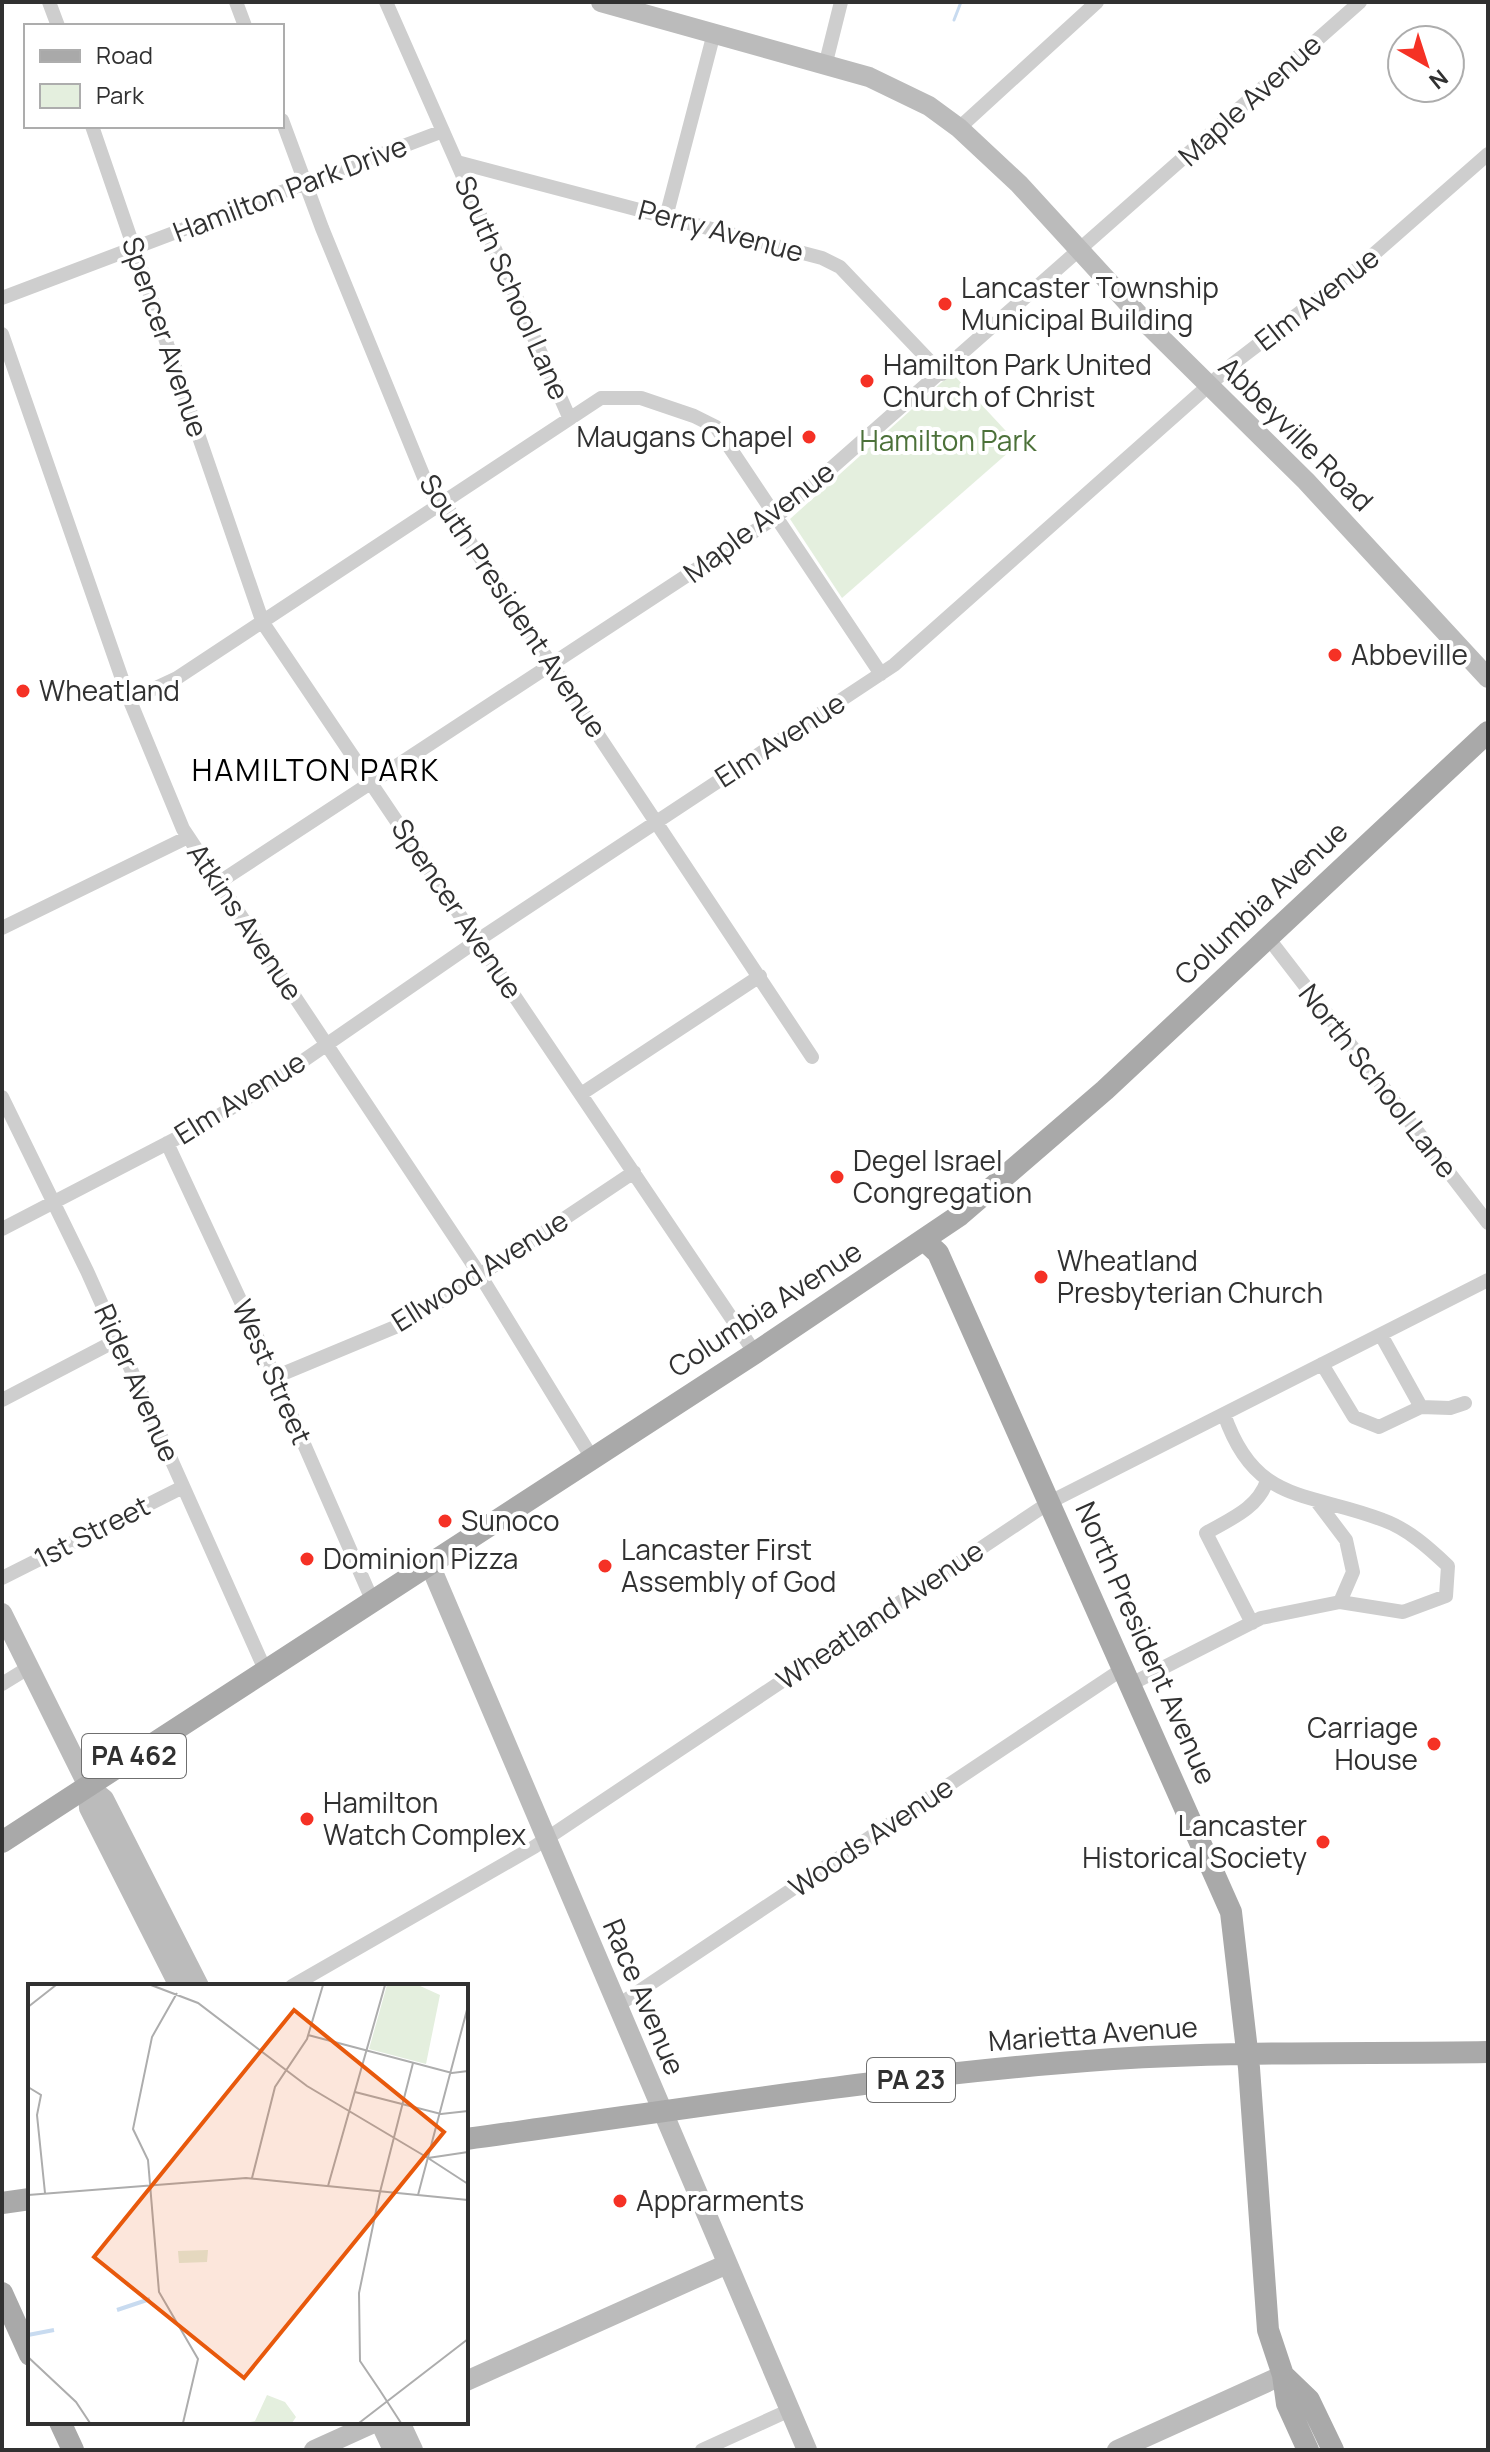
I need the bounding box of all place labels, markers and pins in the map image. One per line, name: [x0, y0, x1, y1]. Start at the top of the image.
place label: Lancaster Township Municipal Building: [961, 268, 1219, 338]
marker: Lancaster Township Municipal Building: [936, 295, 954, 313]
place label: Hamilton Park United Church of Christ: [883, 345, 1152, 415]
marker: Hamilton Park United Church of Christ: [858, 372, 876, 390]
place label: Maugans Chapel: [577, 417, 793, 455]
marker: Maugans Chapel: [800, 428, 818, 446]
place label: Abbeville: [1351, 635, 1468, 673]
marker: Abbeville: [1326, 646, 1344, 664]
place label: Wheatland: [39, 671, 180, 709]
marker: Wheatland: [14, 682, 32, 700]
place label: Degel Israel Congregation: [853, 1141, 1032, 1211]
marker: Degel Israel Congregation: [828, 1168, 846, 1186]
place label: Wheatland Presbyterian Church: [1057, 1241, 1323, 1311]
marker: Wheatland Presbyterian Church: [1032, 1268, 1050, 1286]
place label: Sunoco: [461, 1501, 560, 1539]
marker: Sunoco: [436, 1512, 454, 1530]
place label: Lancaster First Assembly of God: [621, 1530, 836, 1600]
place label: Dominion Pizza: [323, 1539, 518, 1577]
marker: Dominion Pizza: [298, 1550, 316, 1568]
marker: Lancaster First Assembly of God: [596, 1557, 614, 1575]
place label: Carriage House: [1307, 1708, 1418, 1778]
marker: Carriage House: [1425, 1735, 1443, 1753]
place label: Hamilton Watch Complex: [323, 1783, 526, 1853]
place label: Lancaster Historical Society: [1082, 1806, 1307, 1876]
marker: Hamilton Watch Complex: [298, 1810, 316, 1828]
marker: Lancaster Historical Society: [1314, 1833, 1332, 1851]
place label: Apprarments: [636, 2181, 804, 2219]
marker: Apprarments: [611, 2192, 629, 2210]

